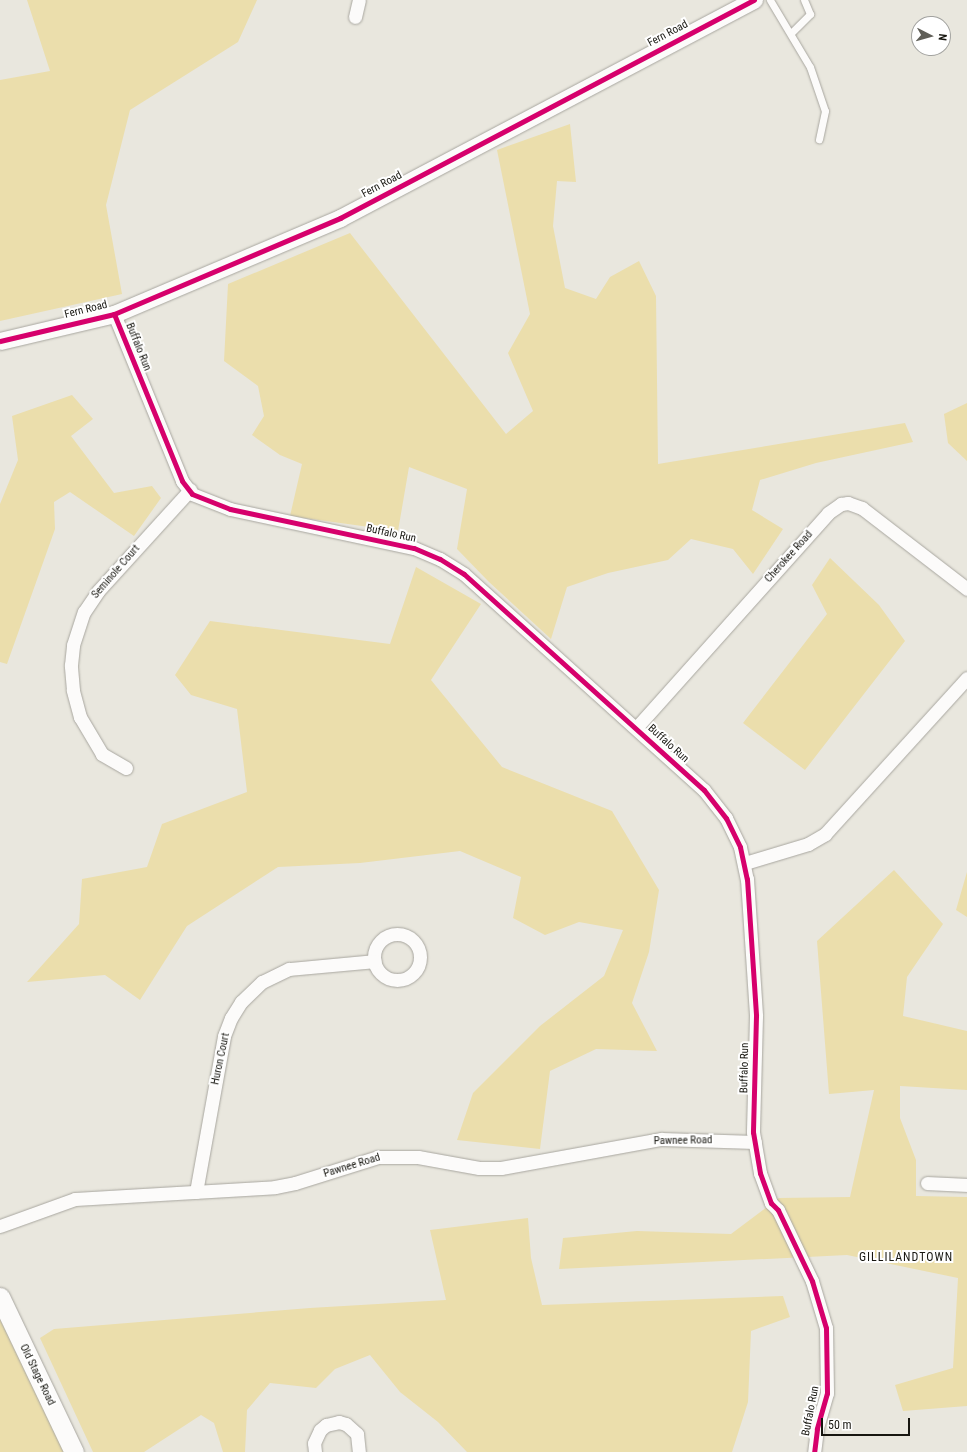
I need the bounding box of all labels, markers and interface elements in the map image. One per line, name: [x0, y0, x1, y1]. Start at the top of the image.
north arrow: [911, 16, 951, 56]
street label: Fern Road: [646, 18, 690, 50]
text: N: [936, 33, 949, 41]
street label: Fern Road: [360, 169, 404, 201]
street label: Fern Road: [63, 298, 109, 322]
street label: Buffalo Run: [122, 321, 154, 373]
street label: Buffalo Run: [365, 522, 417, 546]
street label: Cherokee Road: [762, 528, 816, 586]
street label: Seminole Court: [89, 543, 143, 601]
street label: Buffalo Run: [645, 722, 691, 766]
street label: Huron Court: [209, 1032, 233, 1086]
street label: Buffalo Run: [738, 1043, 752, 1093]
street label: Pawnee Road: [654, 1134, 712, 1148]
street label: Pawnee Road: [322, 1151, 382, 1181]
district label: GILLILANDTOWN: [859, 1251, 953, 1265]
street label: Old Stage Road: [16, 1342, 58, 1408]
street label: Buffalo Run: [800, 1385, 822, 1437]
scale bar: [823, 1410, 912, 1436]
text: 50 m: [828, 1418, 852, 1432]

